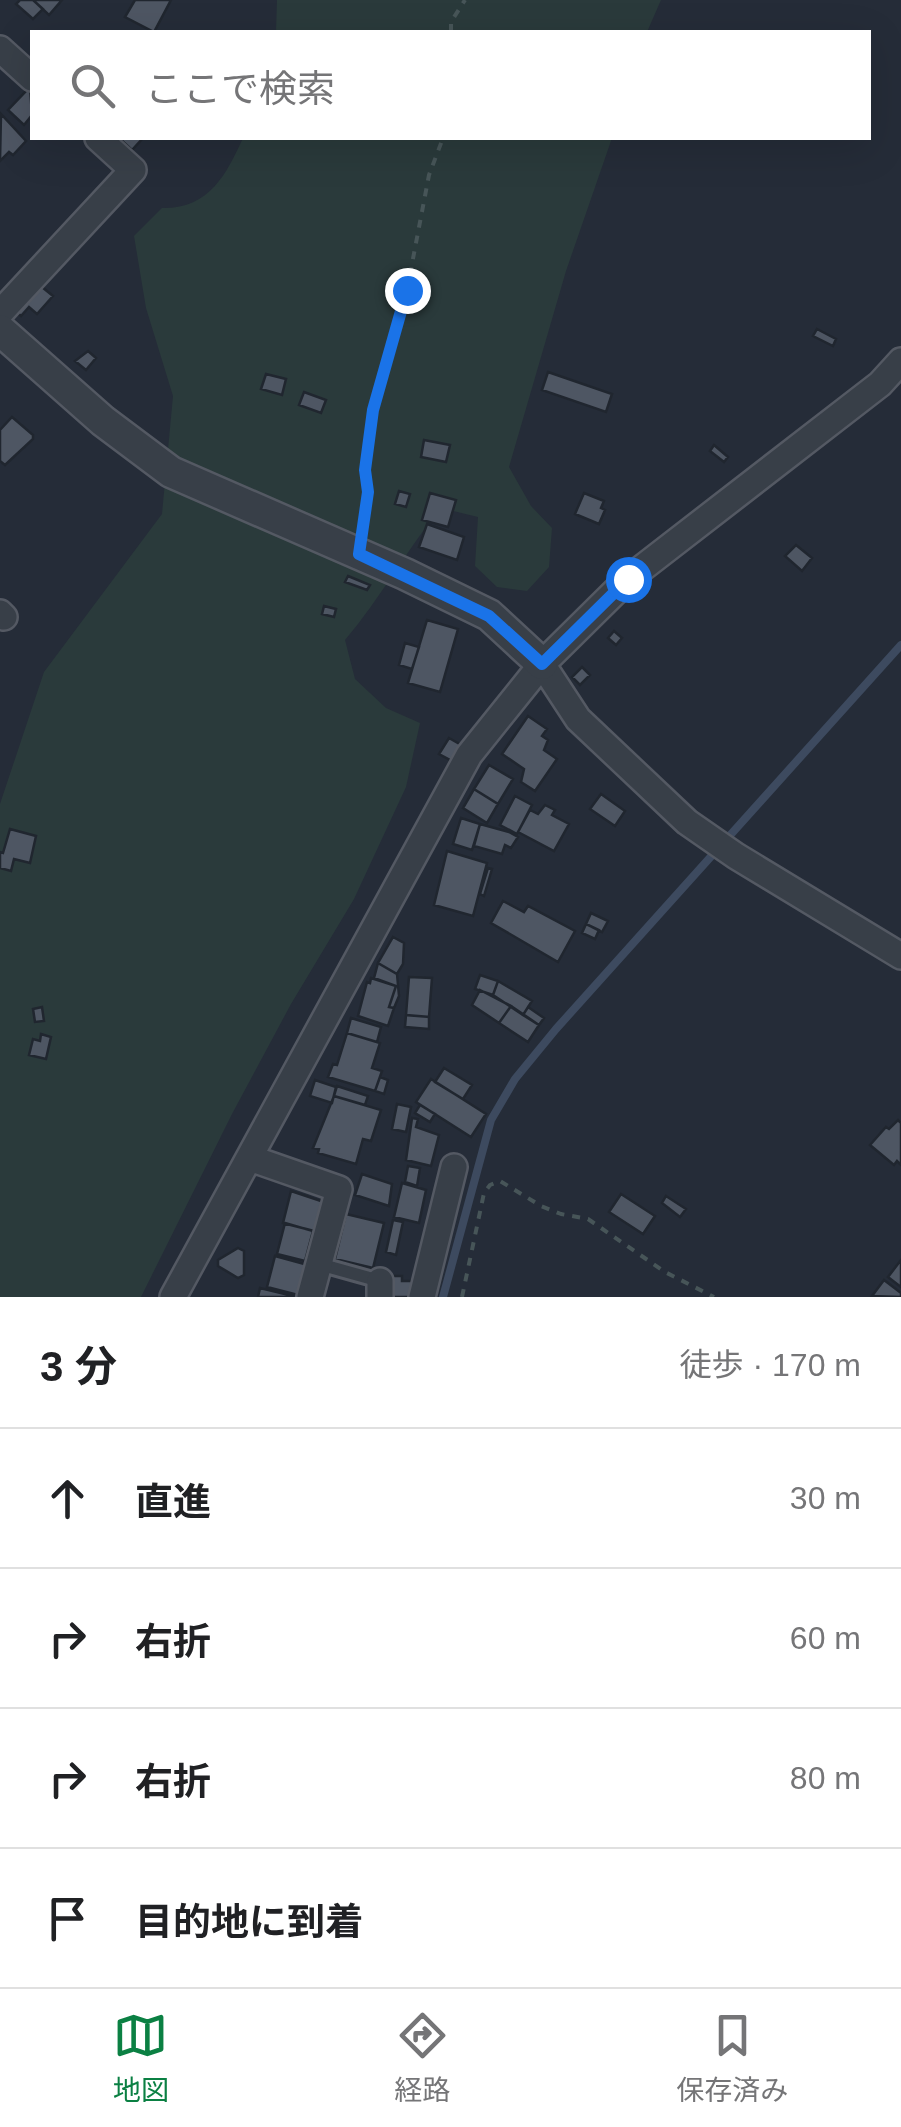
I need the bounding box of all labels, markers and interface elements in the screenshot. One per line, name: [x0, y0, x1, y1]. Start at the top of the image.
search box: [30, 30, 871, 140]
icon: search: [65, 58, 120, 113]
text: ここで検索: [145, 68, 335, 110]
route end: [385, 268, 431, 314]
route start: [606, 557, 652, 603]
text: 3 分: [40, 1343, 117, 1390]
text: 徒歩 · 170 m: [680, 1347, 861, 1383]
icon: ahead: [40, 1471, 95, 1526]
text: 30 m: [790, 1480, 861, 1516]
text: 直進: [135, 1481, 211, 1523]
icon: right: [40, 1611, 95, 1666]
text: 60 m: [790, 1620, 861, 1656]
text: 右折: [135, 1621, 211, 1663]
icon: right: [40, 1751, 95, 1806]
text: 80 m: [790, 1760, 861, 1796]
text: 右折: [135, 1761, 211, 1803]
icon: arrive: [40, 1891, 95, 1946]
text: 目的地に到着: [135, 1901, 363, 1943]
tab: 地図: [113, 2008, 169, 2108]
tab: 経路: [394, 2008, 450, 2108]
tab: 保存済み: [676, 2008, 788, 2108]

